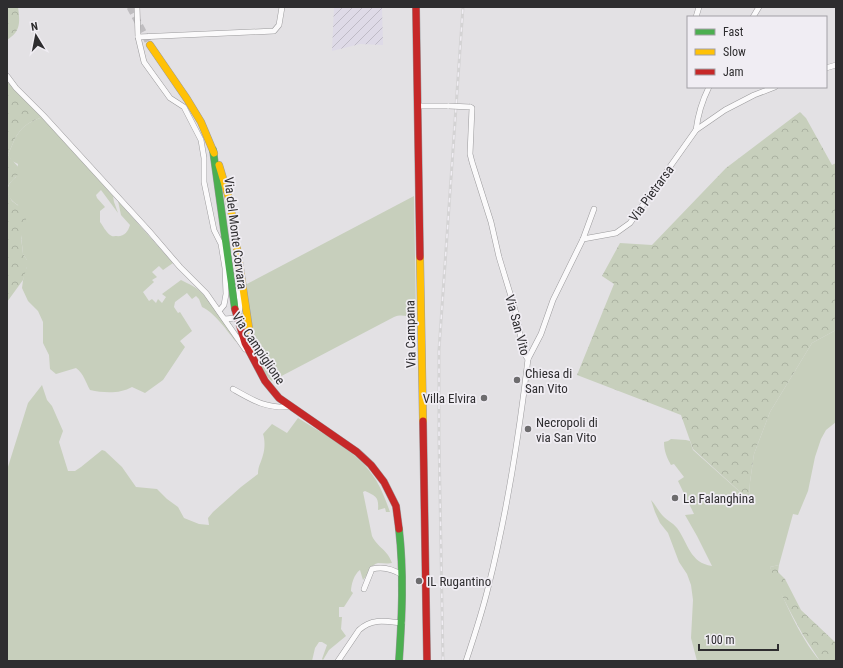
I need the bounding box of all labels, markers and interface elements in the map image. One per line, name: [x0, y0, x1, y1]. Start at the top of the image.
north arrow: [16, 16, 56, 56]
legend: [687, 16, 827, 88]
text: N: [30, 20, 39, 34]
text: Fast: [723, 25, 744, 39]
text: Slow: [723, 45, 746, 59]
text: Jam: [723, 65, 744, 79]
street label: Via Pietrarsa: [626, 162, 677, 224]
street label: Via del Monte Corvara: [221, 176, 250, 290]
street label: Via San Vito: [502, 293, 533, 357]
street label: Via Campana: [402, 300, 419, 368]
street label: Via Campiglione: [229, 309, 288, 387]
place label: Chiesa di San Vito: [525, 366, 572, 396]
marker: Chiesa di San Vito: [512, 375, 522, 385]
place label: Villa Elvira: [423, 391, 476, 406]
marker: Villa Elvira: [479, 393, 489, 403]
place label: Necropoli di via San Vito: [536, 415, 598, 445]
marker: Necropoli di via San Vito: [523, 424, 533, 434]
place label: La Falanghina: [683, 491, 754, 506]
marker: La Falanghina: [670, 493, 680, 503]
place label: IL Rugantino: [427, 574, 491, 589]
marker: IL Rugantino: [414, 576, 424, 586]
scale bar: [699, 626, 778, 652]
text: 100 m: [705, 633, 735, 647]

